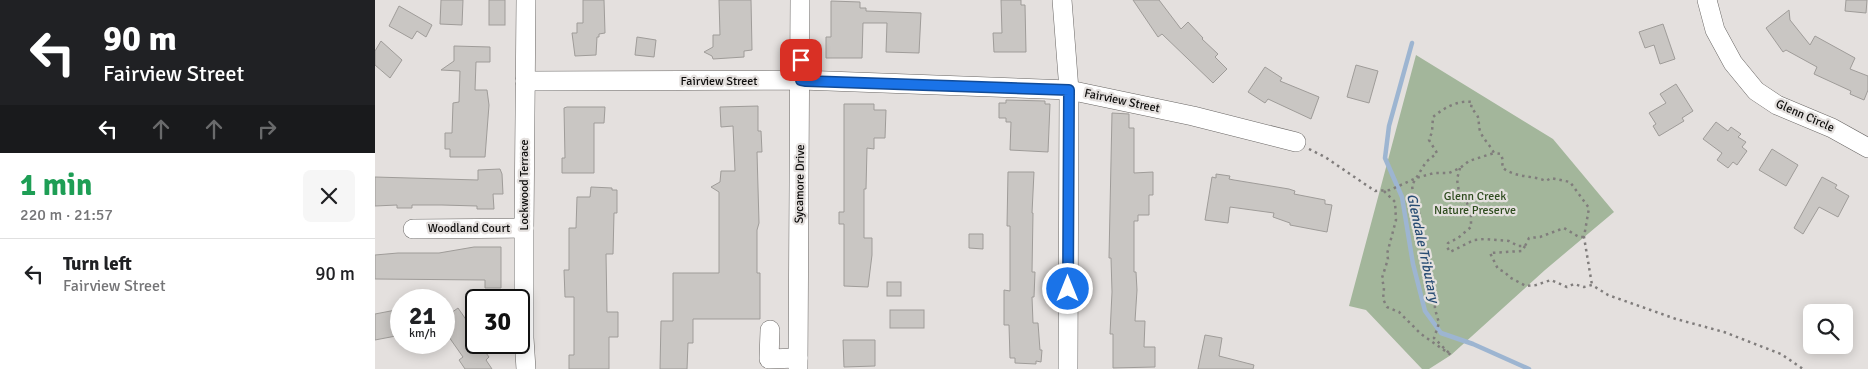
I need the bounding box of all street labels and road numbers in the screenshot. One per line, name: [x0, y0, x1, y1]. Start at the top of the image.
street label: Fairview Street: [681, 74, 757, 89]
street label: Fairview Street: [1083, 86, 1161, 116]
street label: Glenn Circle: [1773, 96, 1837, 136]
street label: Lockwood Terrace: [517, 139, 532, 231]
street label: Sycamore Drive: [792, 144, 808, 224]
street label: Woodland Court: [428, 221, 510, 236]

